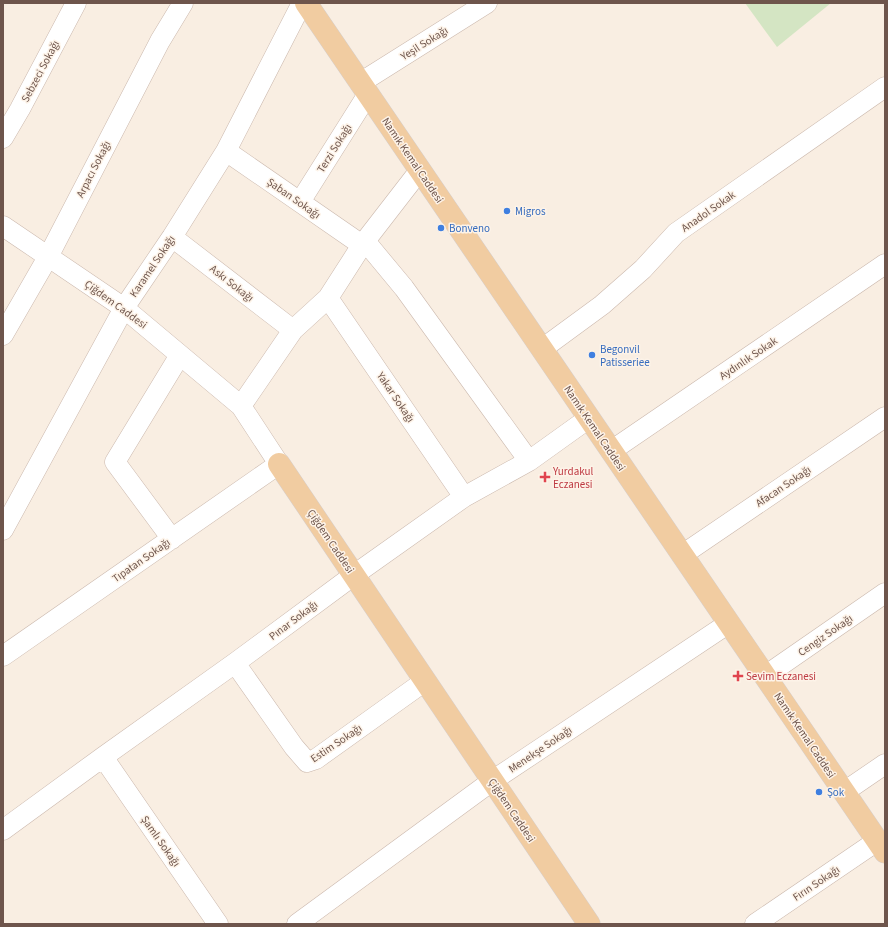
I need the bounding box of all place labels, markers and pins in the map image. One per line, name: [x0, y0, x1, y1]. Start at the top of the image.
place label: Migros: [515, 204, 546, 219]
marker: Migros: [502, 206, 512, 216]
place label: Bonveno: [449, 221, 490, 236]
marker: Bonveno: [436, 223, 446, 233]
place label: Begonvil Patisseriee: [600, 342, 650, 370]
marker: Begonvil Patisseriee: [587, 350, 597, 360]
place label: Yurdakul Eczanesi: [552, 464, 593, 492]
marker: Yurdakul Eczanesi: [540, 472, 550, 482]
place label: Sevim Eczanesi: [746, 669, 816, 684]
marker: Sevim Eczanesi: [733, 671, 743, 681]
place label: Şok: [827, 785, 845, 800]
marker: Şok: [814, 787, 824, 797]

